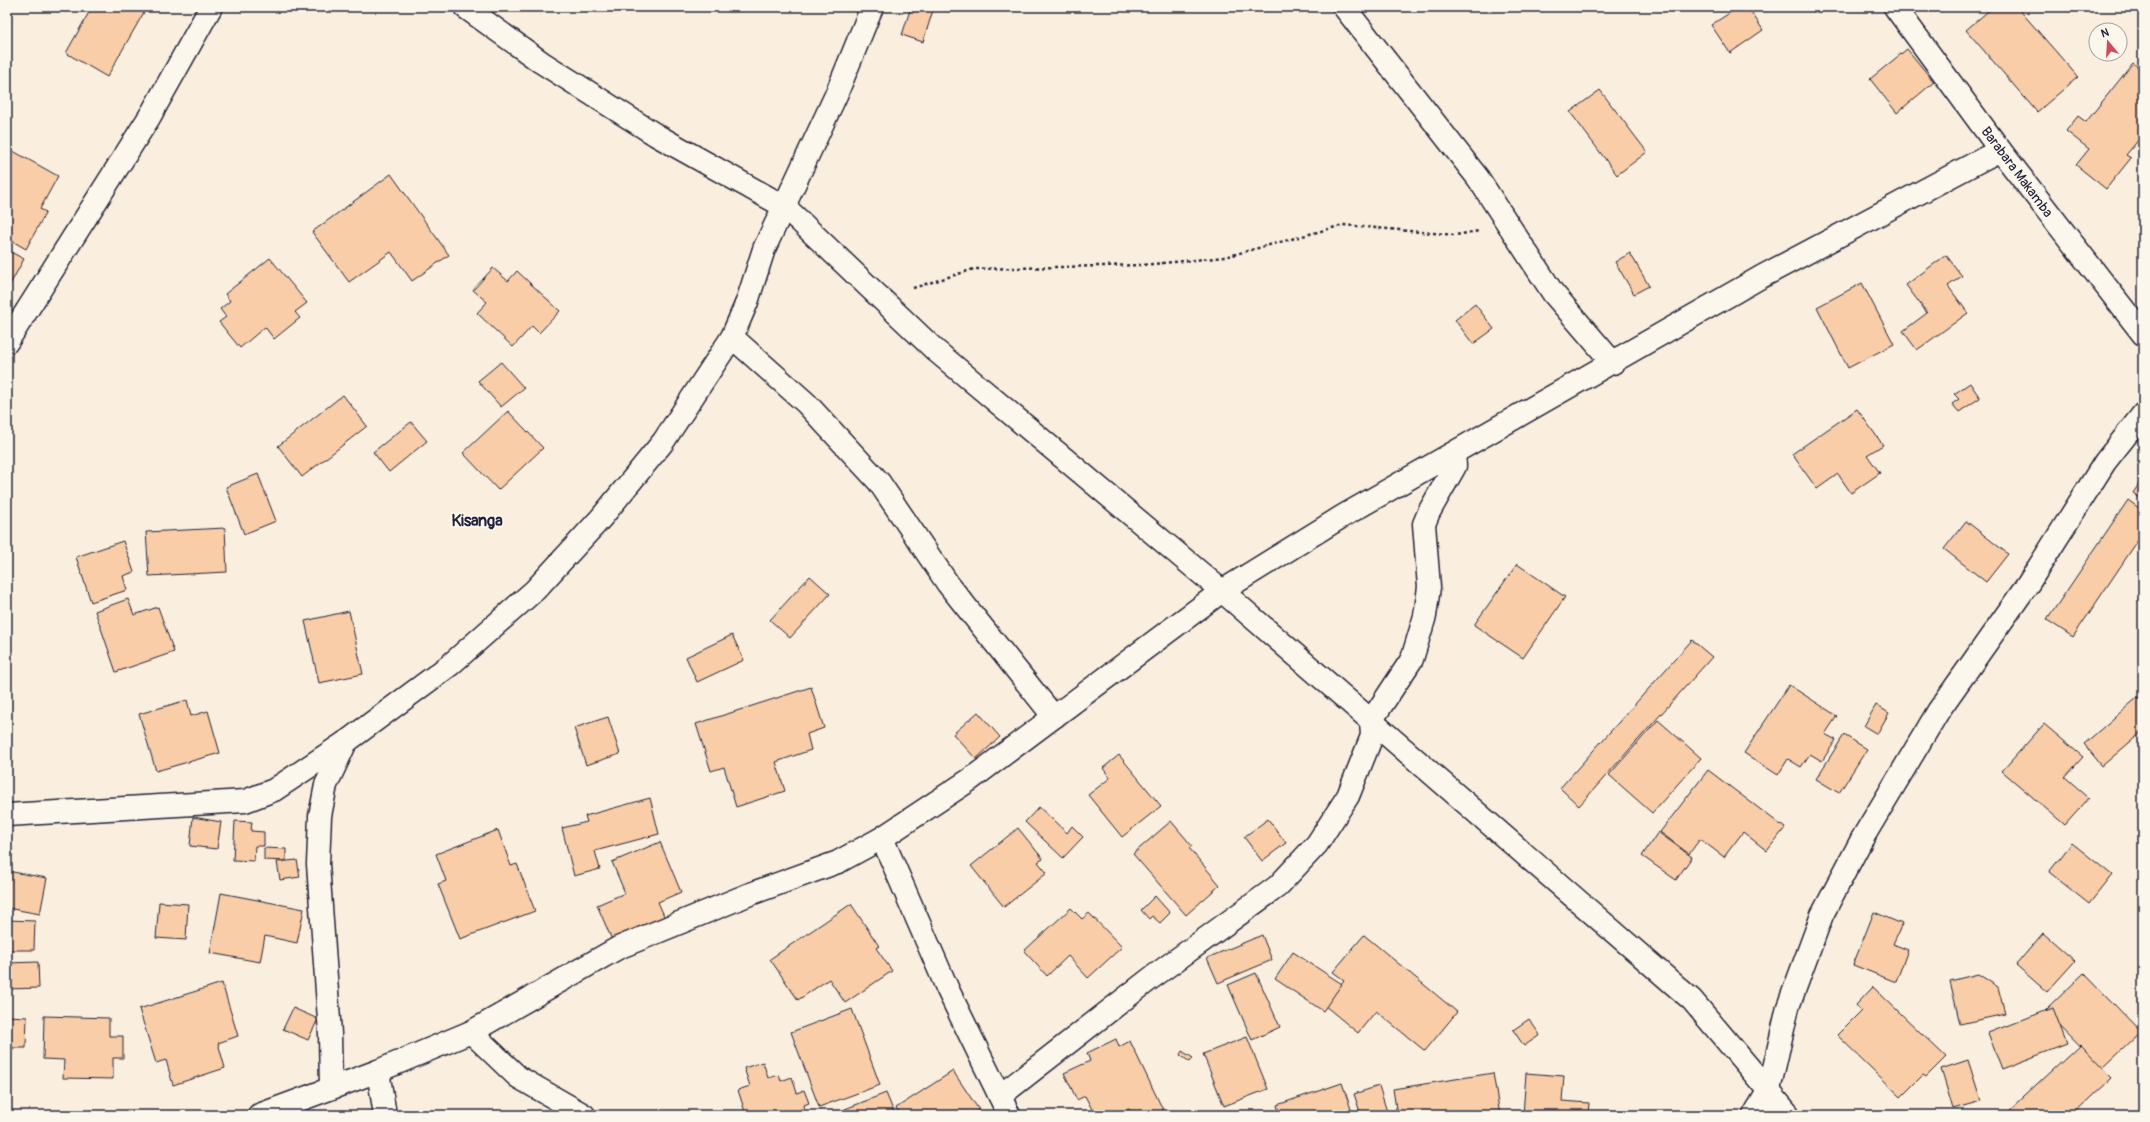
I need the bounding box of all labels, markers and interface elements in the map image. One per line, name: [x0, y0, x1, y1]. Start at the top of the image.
north arrow: [2088, 22, 2128, 62]
text: N: [2100, 25, 2111, 40]
street label: Barabara Makamba: [1978, 124, 2056, 220]
district label: Kisanga: [451, 511, 503, 531]

